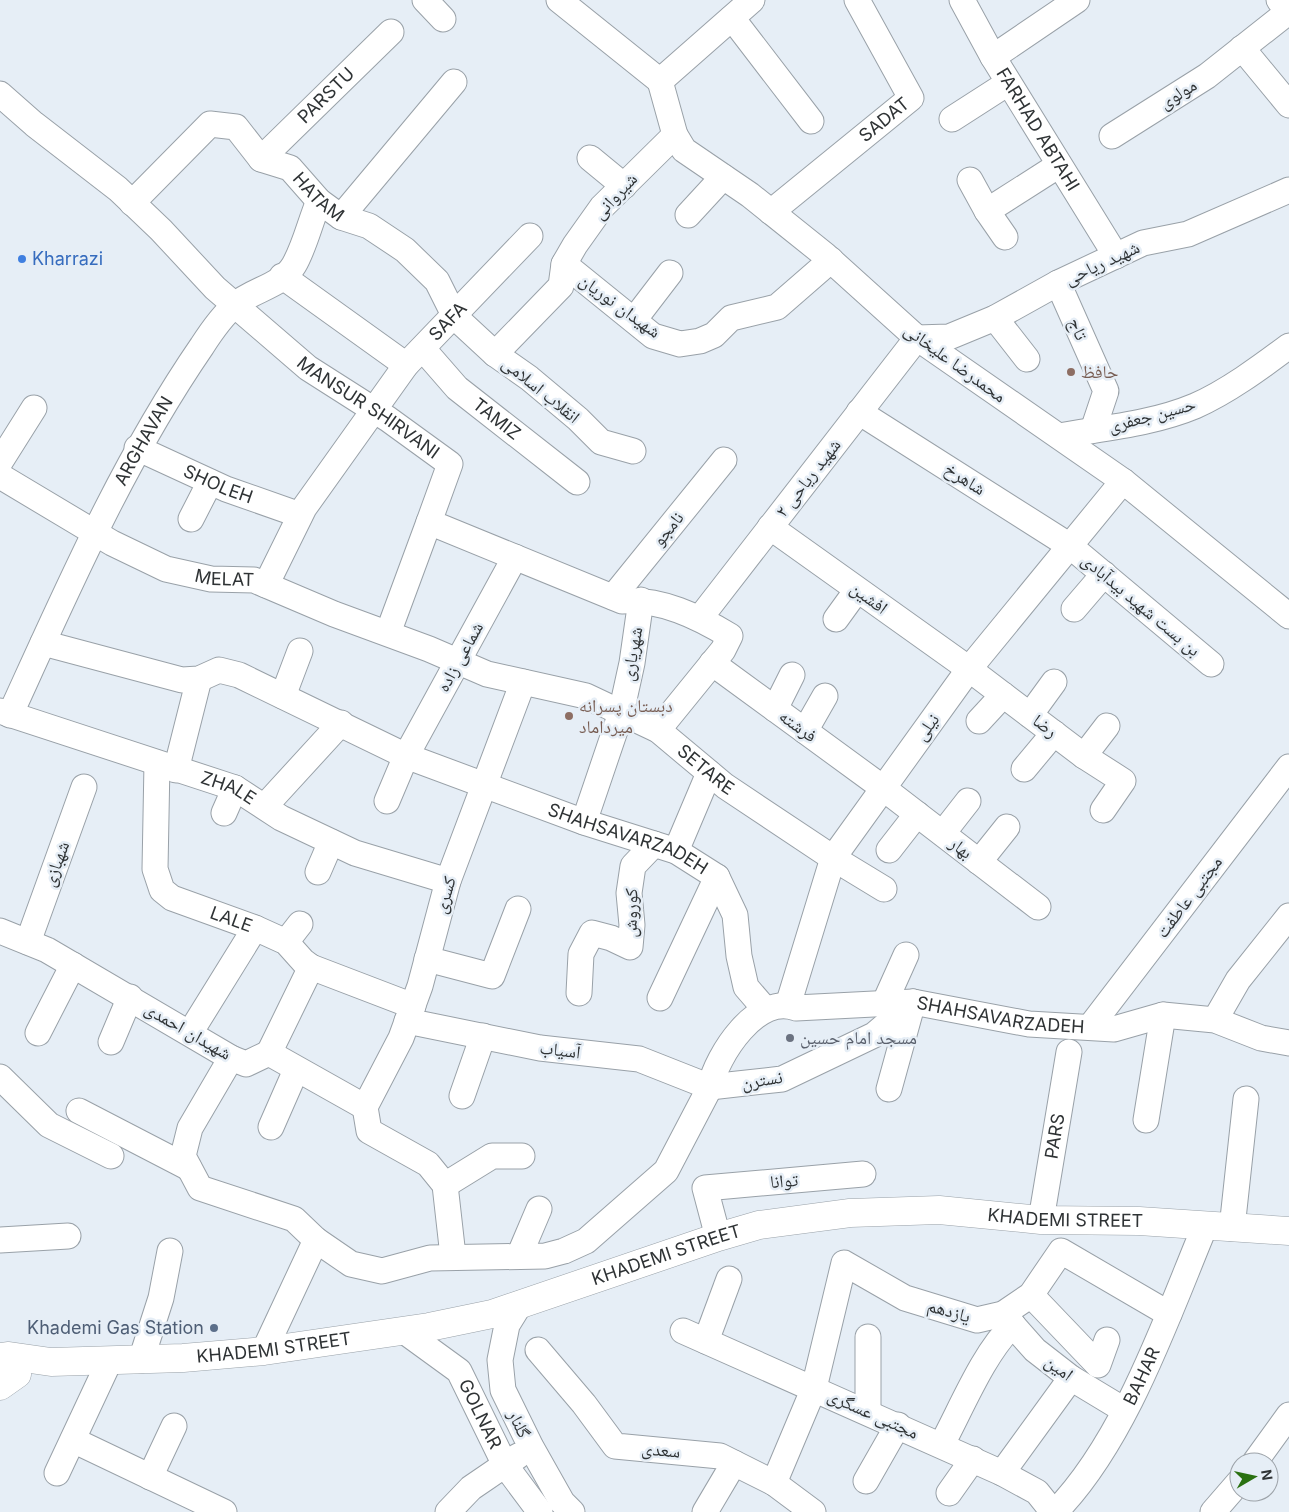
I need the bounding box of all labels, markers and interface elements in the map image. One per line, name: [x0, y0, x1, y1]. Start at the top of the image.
street label: PARSTU: [293, 63, 358, 127]
street label: FARHAD ABTAHI: [992, 64, 1084, 195]
street label: مولوی: [1155, 74, 1201, 114]
street label: SADAT: [854, 93, 913, 146]
street label: HATAM: [289, 168, 348, 226]
street label: شیروانی: [588, 168, 642, 224]
street label: شهید ریاحی: [1061, 236, 1143, 290]
place label: Kharrazi: [32, 248, 103, 269]
marker: Kharrazi: [16, 253, 28, 265]
street label: شهیدان نوریان: [575, 269, 665, 343]
street label: SAFA: [424, 297, 471, 345]
street label: تاج: [1063, 314, 1093, 344]
street label: محمدرضا علیخانی: [900, 319, 1010, 407]
street label: MANSUR SHIRVANI: [293, 352, 444, 463]
street label: انقلاب اسلامی: [498, 352, 584, 428]
place label: حافظ: [1081, 361, 1119, 382]
marker: حافظ: [1065, 366, 1077, 378]
street label: ARGHAVAN: [110, 392, 177, 489]
street label: TAMIZ: [469, 393, 525, 444]
street label: حسین جعفری: [1106, 393, 1198, 437]
street label: شهید ریاحی ۲: [771, 434, 845, 522]
street label: شاهرخ: [940, 458, 990, 501]
street label: SHOLEH: [180, 460, 256, 508]
street label: نامجو: [647, 507, 688, 550]
street label: بن بست شهید بیدآبادی: [1077, 549, 1205, 661]
street label: MELAT: [193, 565, 255, 590]
street label: افشین: [846, 577, 892, 619]
street label: شماعی زاده: [432, 618, 488, 696]
street label: شهریاری: [616, 625, 648, 683]
place label: دبستان پسرانه میرداماد: [579, 695, 673, 737]
street label: فرشته: [775, 705, 821, 746]
street label: نیلی: [910, 709, 944, 745]
street label: رضا: [1029, 709, 1062, 742]
marker: دبستان پسرانه میرداماد: [563, 710, 575, 722]
street label: SETARE: [673, 740, 738, 799]
street label: ZHALE: [198, 767, 260, 809]
street label: SHAHSAVARZADEH: [545, 799, 712, 878]
street label: بهار: [945, 832, 977, 864]
street label: شهبازی: [38, 838, 74, 890]
street label: مجتبی عاطفت: [1151, 852, 1227, 942]
street label: کسری: [429, 873, 461, 916]
street label: کوروش: [620, 888, 642, 938]
street label: LALE: [207, 902, 256, 936]
street label: SHAHSAVARZADEH: [915, 992, 1085, 1037]
street label: شهیدان احمدی: [141, 997, 235, 1065]
place label: مسجد امام حسین: [800, 1027, 917, 1050]
marker: مسجد امام حسین: [784, 1032, 796, 1044]
street label: آسیاب: [538, 1037, 582, 1063]
street label: نسترن: [740, 1066, 784, 1094]
street label: PARS: [1040, 1112, 1069, 1160]
street label: توانا: [769, 1169, 799, 1192]
street label: KHADEMI STREET: [987, 1204, 1143, 1231]
street label: KHADEMI STREET: [589, 1220, 743, 1289]
street label: یازدهم: [925, 1294, 973, 1329]
place label: Khademi Gas Station: [27, 1317, 204, 1338]
marker: Khademi Gas Station: [208, 1322, 220, 1334]
street label: KHADEMI STREET: [195, 1327, 353, 1367]
street label: BAHAR: [1119, 1343, 1164, 1409]
street label: امین: [1041, 1350, 1077, 1386]
street label: GOLNAR: [455, 1376, 507, 1453]
street label: مجتبی عسگری: [824, 1384, 922, 1444]
street label: گلنار: [503, 1405, 535, 1442]
street label: سعدی: [641, 1437, 681, 1463]
north arrow: [1229, 1452, 1279, 1502]
text: N: [1258, 1468, 1277, 1481]

